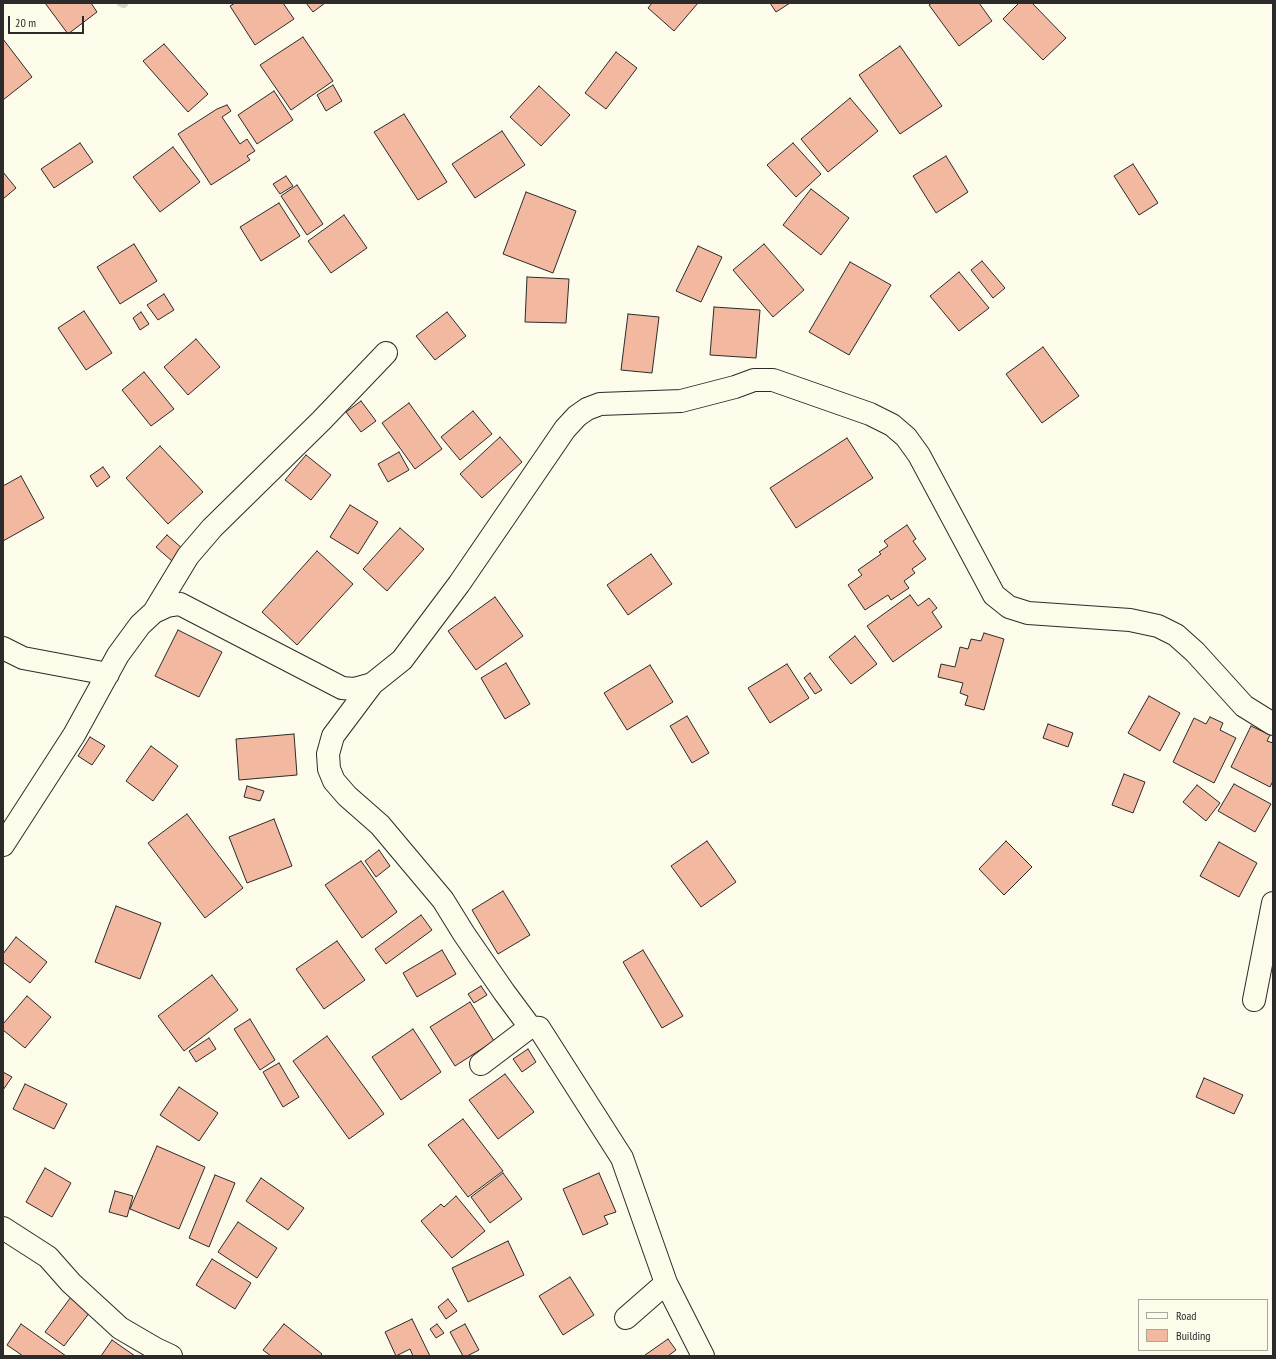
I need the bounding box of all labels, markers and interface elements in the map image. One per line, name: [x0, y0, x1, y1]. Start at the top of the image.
scale bar: [10, 8, 86, 34]
text: 20 m: [15, 15, 36, 30]
legend: [1138, 1299, 1268, 1351]
text: Road: [1176, 1308, 1196, 1323]
text: Building: [1176, 1328, 1211, 1343]

